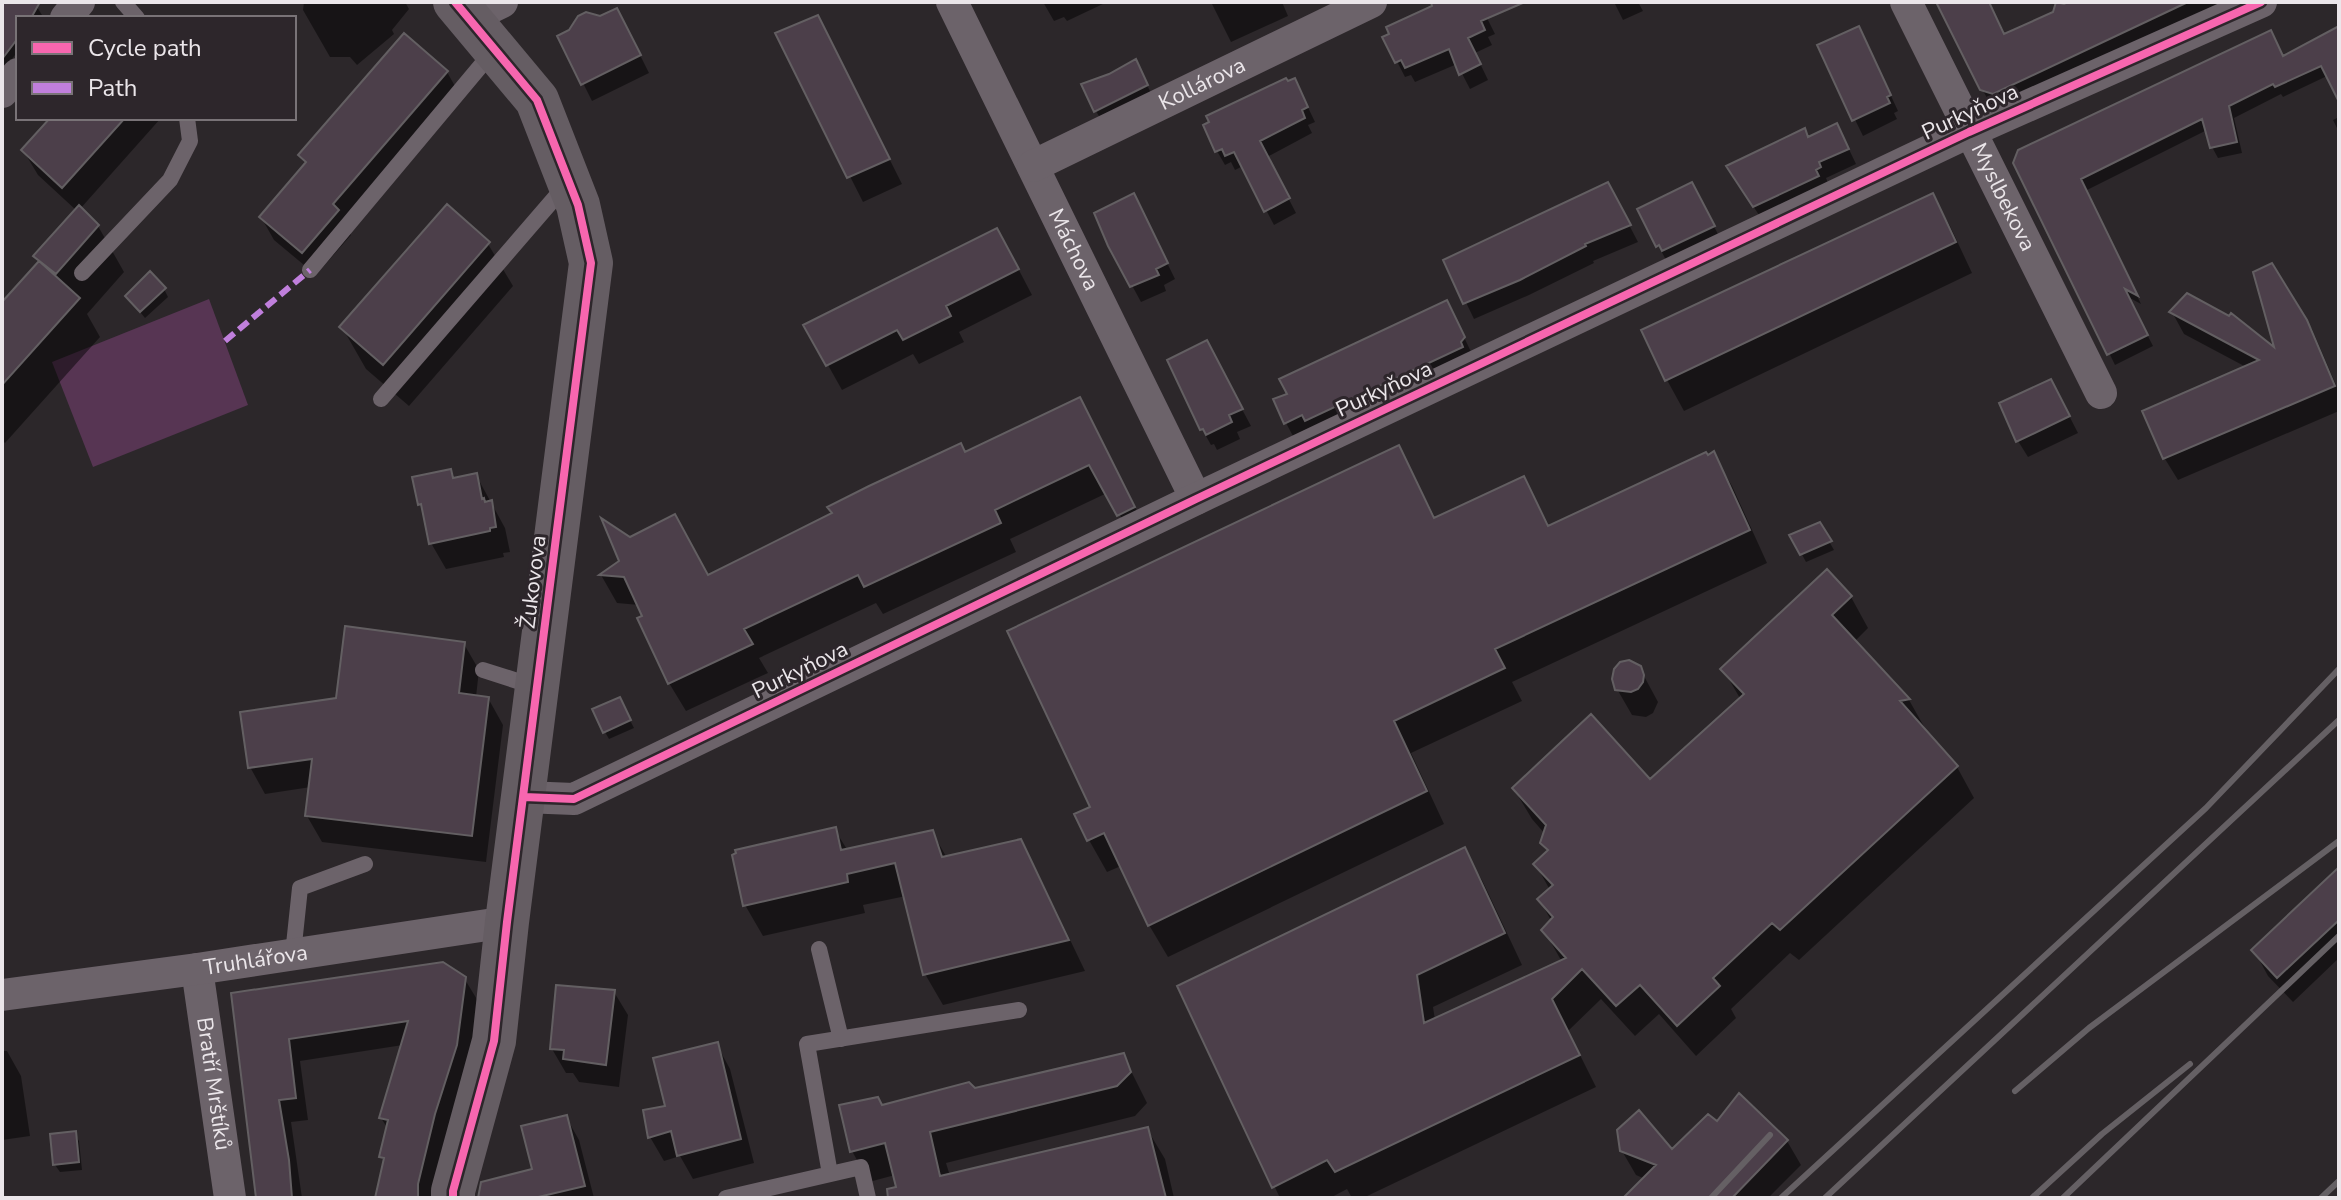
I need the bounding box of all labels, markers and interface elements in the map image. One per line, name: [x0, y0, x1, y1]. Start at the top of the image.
legend: [16, 16, 296, 120]
text: Cycle path: [88, 32, 202, 64]
street label: Kollárova: [1154, 50, 1251, 118]
text: Path: [88, 72, 137, 104]
street label: Purkyňova: [1917, 77, 2023, 147]
street label: Myslbekova: [1964, 138, 2043, 256]
street label: Máchova: [1041, 204, 1106, 296]
street label: Purkyňova: [1331, 354, 1437, 424]
street label: Žukovova: [512, 534, 554, 630]
street label: Purkyňova: [747, 634, 853, 706]
street label: Truhlářova: [201, 937, 310, 983]
street label: Bratří Mrštíků: [189, 1015, 238, 1152]

